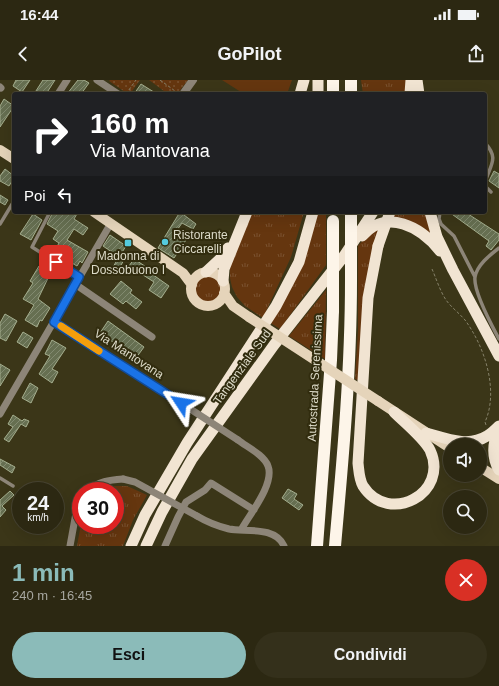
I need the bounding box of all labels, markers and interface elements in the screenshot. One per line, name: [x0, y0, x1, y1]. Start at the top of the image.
text: 16:44: [20, 6, 58, 23]
icon: back: [12, 43, 34, 65]
icon: share: [465, 43, 487, 65]
text: GoPilot: [218, 44, 282, 64]
icon: right: [24, 108, 76, 160]
text: 160 m: [90, 108, 169, 139]
text: Via Mantovana: [90, 141, 210, 161]
icon: left: [54, 184, 76, 206]
text: Poi: [24, 187, 46, 204]
place label: Ristorante Ciccarelli: [173, 228, 228, 256]
marker: Ristorante Ciccarelli: [160, 237, 170, 247]
marker: Madonna di Dossobuono I: [123, 238, 133, 248]
pin: [39, 245, 73, 279]
place label: Madonna di Dossobuono I: [91, 249, 165, 277]
icon: arrive: [45, 251, 67, 273]
street label: Autostrada Serenissima: [305, 314, 325, 442]
street label: Via Mantovana: [92, 326, 167, 382]
street label: Tangenziale Sud: [210, 327, 274, 407]
position arrow: [160, 382, 202, 424]
map controls: [443, 438, 487, 534]
button: sound: [443, 438, 487, 482]
speed limit sign: 30: [72, 482, 124, 534]
button: search: [443, 490, 487, 534]
text: 24: [27, 492, 49, 514]
text: km/h: [27, 512, 49, 523]
text: 1 min: [12, 559, 75, 586]
button: close: [445, 559, 487, 601]
text: 240 m · 16:45: [12, 588, 92, 603]
button: Esci: [12, 632, 246, 678]
button: Condividi: [254, 632, 487, 678]

